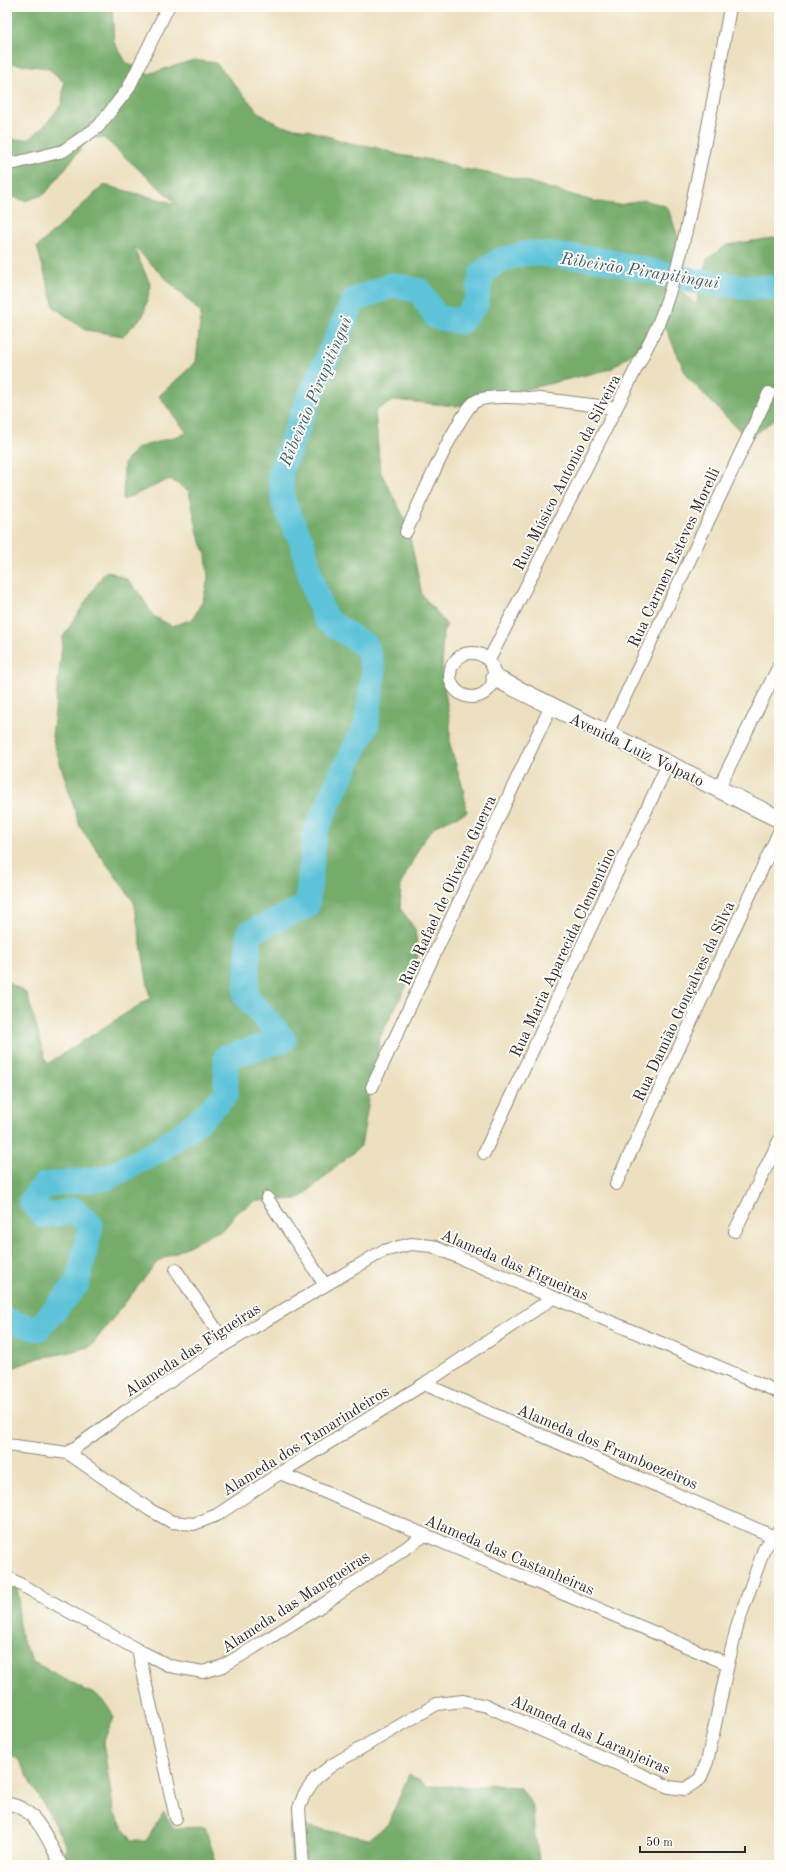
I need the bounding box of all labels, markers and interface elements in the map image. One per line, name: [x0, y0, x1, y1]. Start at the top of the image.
water label: Ribeirão Pirapitingui: [558, 250, 721, 292]
water label: Ribeirão Pirapitingui: [277, 314, 356, 470]
street label: Rua Músico Antonio da Silveira: [511, 372, 624, 574]
street label: Rua Carmen Esteves Morelli: [626, 465, 724, 650]
street label: Avenida Luiz Volpato: [566, 711, 706, 790]
street label: Rua Rafael de Oliveira Guerra: [398, 793, 500, 988]
street label: Rua Maria Aparecida Clementino: [508, 846, 619, 1060]
street label: Rua Damião Gonçalves da Silva: [631, 899, 738, 1105]
street label: Alameda das Figueiras: [438, 1228, 590, 1304]
street label: Alameda das Figueiras: [122, 1301, 264, 1401]
street label: Alameda dos Tamarindeiros: [220, 1384, 392, 1500]
street label: Alameda dos Framboezeiros: [515, 1402, 700, 1493]
street label: Alameda das Castanheiras: [422, 1513, 596, 1599]
street label: Alameda das Mangueiras: [219, 1549, 373, 1657]
street label: Alameda das Laranjeiras: [508, 1693, 672, 1778]
scale bar: [640, 1828, 745, 1854]
text: 50 m: [646, 1836, 673, 1849]

